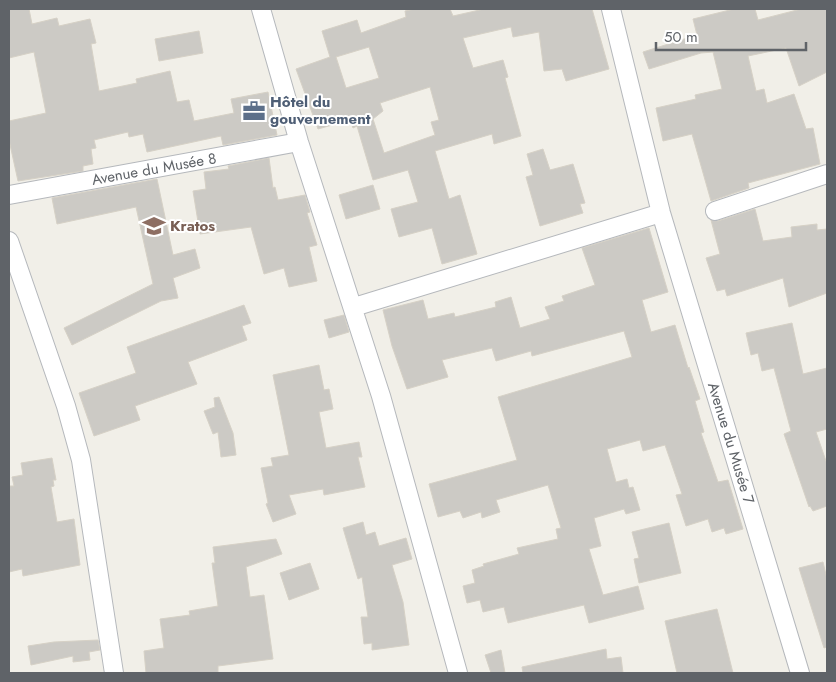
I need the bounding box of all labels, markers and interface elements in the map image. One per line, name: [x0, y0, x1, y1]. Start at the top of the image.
scale bar: [656, 20, 806, 52]
text: 50 m: [664, 26, 698, 48]
place label: Hôtel du gouvernement: [270, 91, 371, 130]
office icon: Hôtel du gouvernement: [241, 98, 267, 124]
street label: Avenue du Musée 8: [90, 147, 218, 191]
school or university icon: Kratos: [141, 213, 167, 239]
place label: Kratos: [170, 215, 215, 237]
street label: Avenue du Musée 7: [702, 380, 760, 507]

